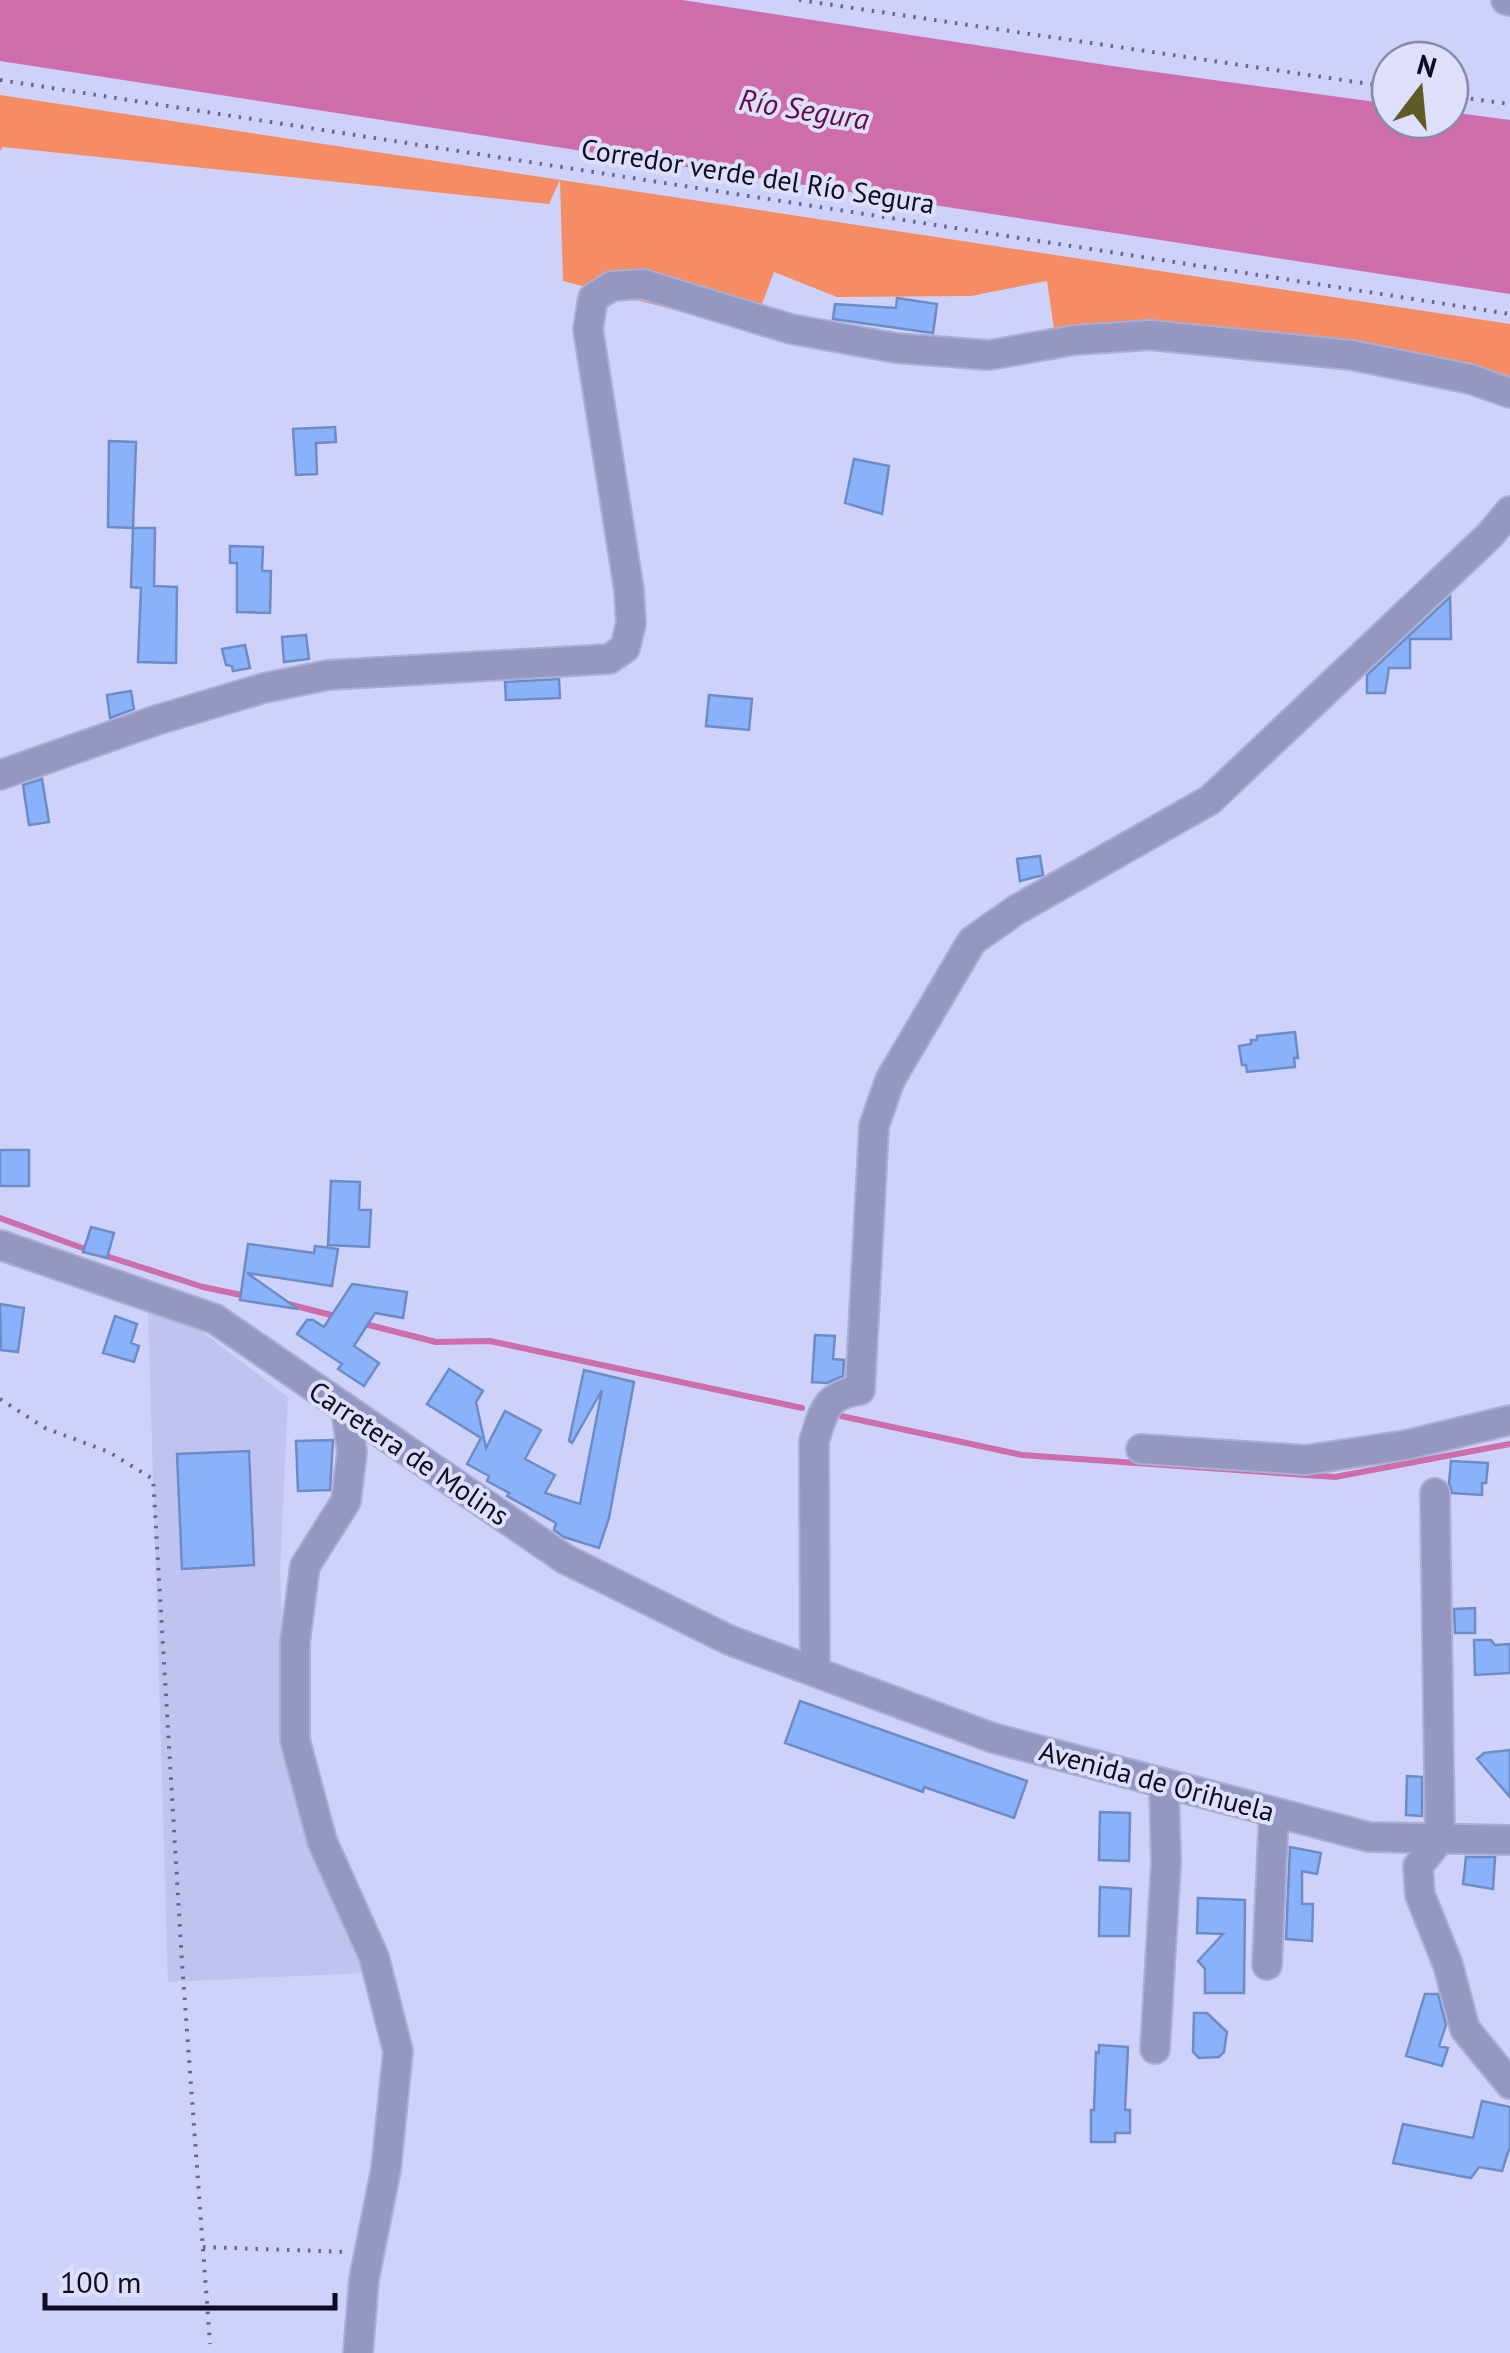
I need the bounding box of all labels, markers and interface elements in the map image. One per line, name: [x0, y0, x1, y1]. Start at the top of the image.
north arrow: [1370, 40, 1470, 140]
text: N: [1413, 45, 1441, 86]
water label: Río Segura: [736, 79, 872, 138]
street label: Corredor verde del Río Segura: [579, 129, 937, 222]
street label: Carretera de Molins: [302, 1372, 516, 1533]
street label: Avenida de Orihuela: [1036, 1731, 1279, 1830]
scale bar: [45, 2248, 335, 2310]
text: 100 m: [60, 2262, 141, 2301]

